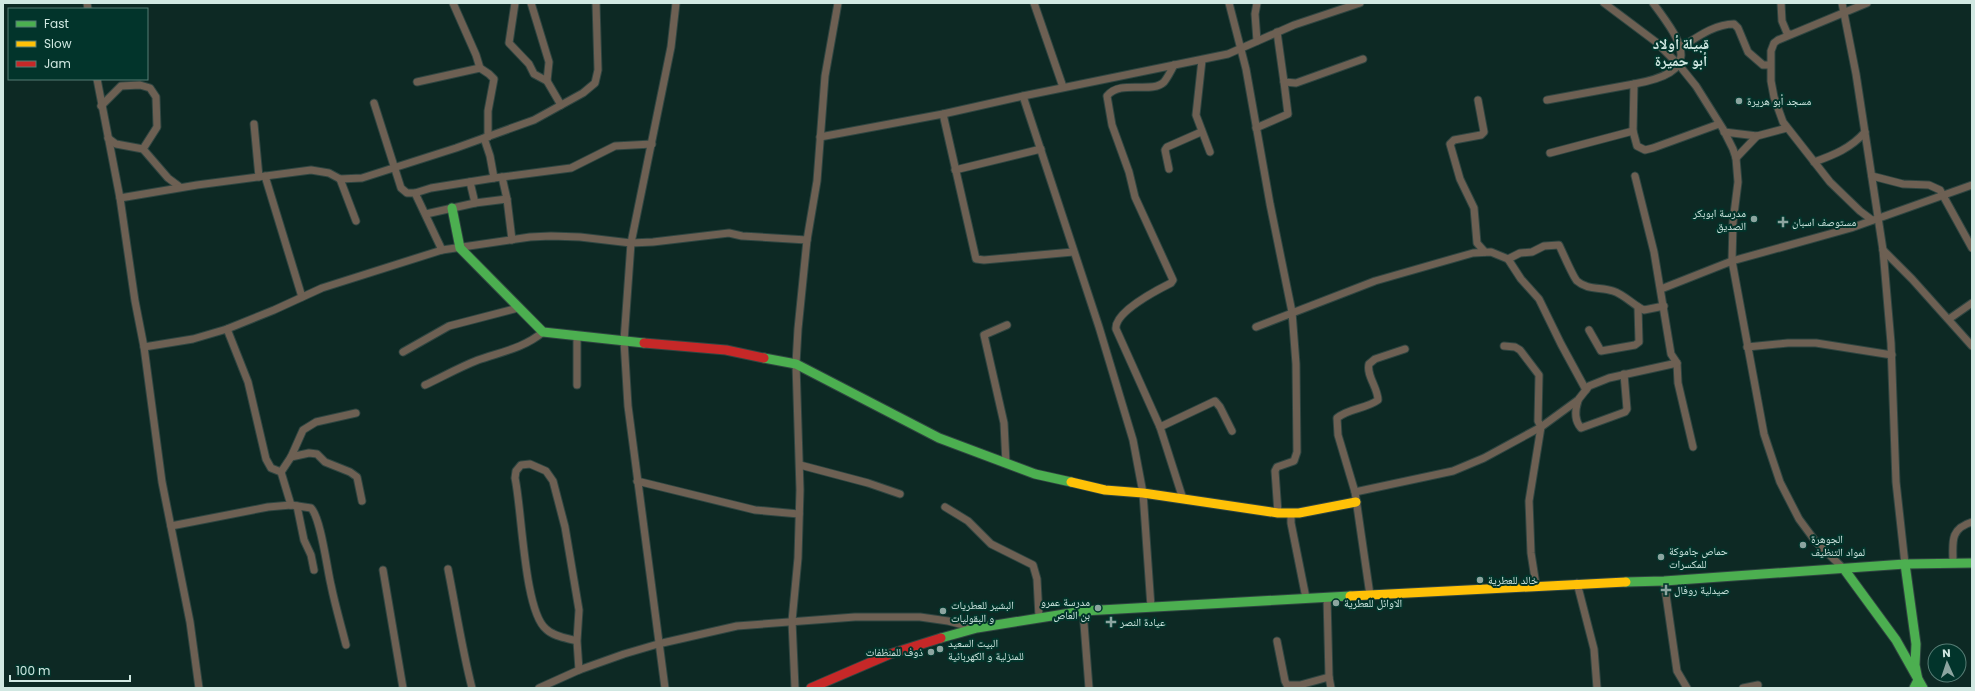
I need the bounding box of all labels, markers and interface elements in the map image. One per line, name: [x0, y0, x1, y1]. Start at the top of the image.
legend: [8, 8, 148, 80]
text: Fast: [44, 15, 69, 32]
district label: قبيلة أولاد أبو حميرة: [1653, 33, 1709, 71]
text: Slow: [44, 35, 72, 52]
text: Jam: [44, 55, 71, 72]
place label: مسجد أبو هريرة: [1747, 93, 1811, 109]
marker: مسجد أبو هريرة: [1734, 96, 1744, 106]
place label: مدرسة ابوبكر الصديق: [1692, 205, 1746, 234]
marker: مدرسة ابوبكر الصديق: [1749, 214, 1759, 224]
place label: مستوصف اسبان: [1792, 214, 1856, 230]
marker: مستوصف اسبان: [1777, 216, 1789, 228]
place label: الجوهرة لمواد التنظيف: [1811, 531, 1865, 560]
marker: الجوهرة لمواد التنظيف: [1798, 540, 1808, 550]
place label: حماص جاموكة للمكسرات: [1669, 543, 1728, 572]
marker: حماص جاموكة للمكسرات: [1656, 552, 1666, 562]
place label: خالد للعطرية: [1488, 572, 1538, 588]
marker: خالد للعطرية: [1475, 575, 1485, 585]
place label: صيدلية روفال: [1674, 582, 1729, 598]
marker: صيدلية روفال: [1661, 585, 1671, 595]
place label: مدرسة عمرو بن العاص: [1041, 594, 1090, 623]
place label: الاوائل للعطرية: [1344, 595, 1402, 611]
place label: البشير للعطريات و البقوليات: [951, 597, 1014, 626]
marker: الاوائل للعطرية: [1331, 598, 1341, 608]
marker: مدرسة عمرو بن العاص: [1093, 603, 1103, 613]
marker: البشير للعطريات و البقوليات: [938, 606, 948, 616]
place label: عيادة النصر: [1119, 614, 1166, 630]
marker: عيادة النصر: [1105, 616, 1117, 628]
place label: البيت السعيد للمنزلية و الكهربائية: [948, 635, 1024, 664]
north arrow: [1927, 643, 1967, 683]
place label: ذوف للمنظفات: [866, 644, 923, 660]
marker: البيت السعيد للمنزلية و الكهربائية: [935, 644, 945, 654]
text: N: [1942, 645, 1951, 661]
marker: ذوف للمنظفات: [926, 647, 936, 657]
scale bar: [10, 657, 130, 683]
text: 100 m: [16, 662, 50, 679]

